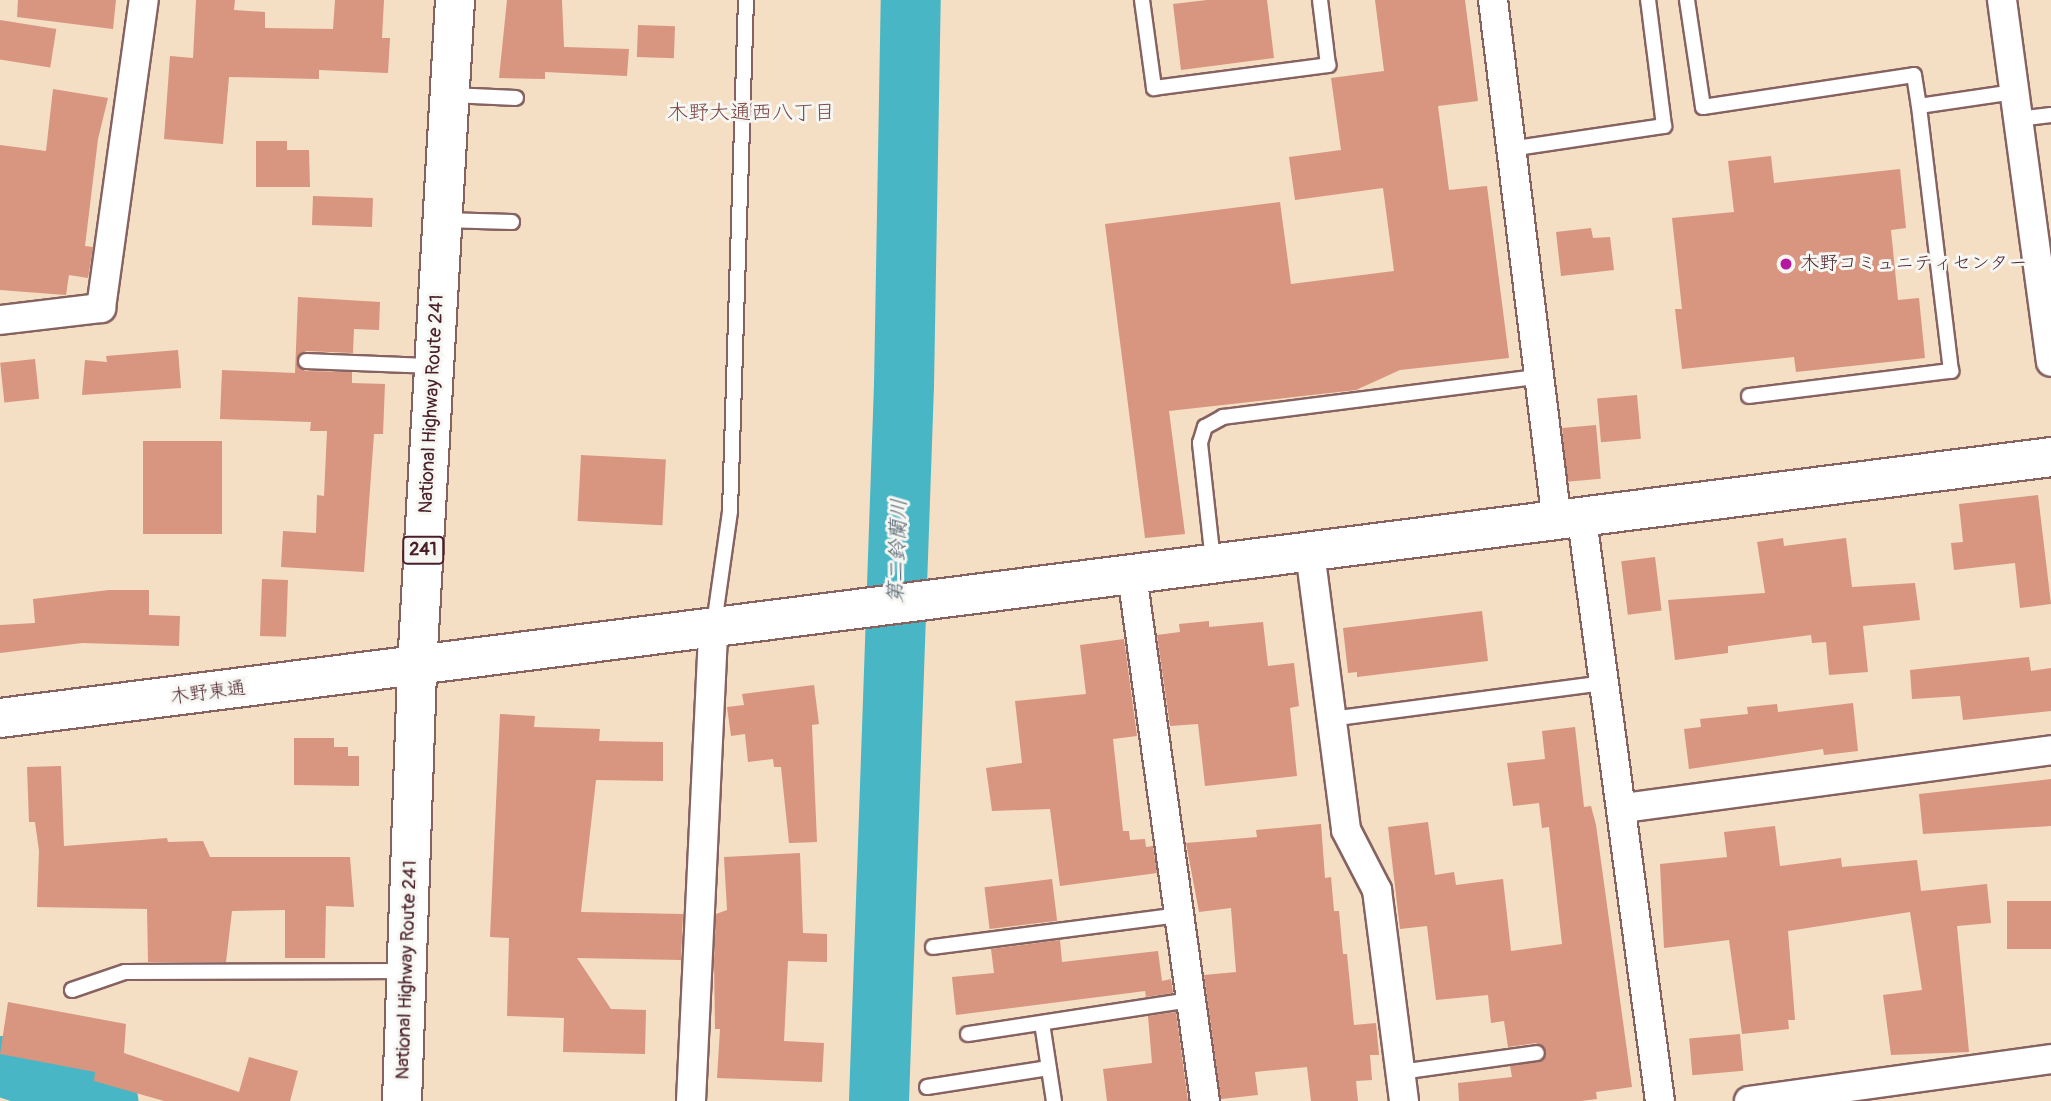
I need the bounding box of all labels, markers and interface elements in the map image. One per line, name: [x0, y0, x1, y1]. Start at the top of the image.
district label: 木野大通西八丁目: [667, 100, 835, 126]
place label: 木野コミュニティセンター: [1800, 253, 2028, 275]
marker: 木野コミュニティセンター: [1778, 256, 1794, 272]
street label: National Highway Route 241: [415, 294, 449, 514]
water label: 第二鈴蘭川: [884, 498, 912, 604]
road number: 241: [402, 536, 444, 564]
street label: 木野東通: [169, 677, 247, 709]
street label: National Highway Route 241: [392, 860, 422, 1080]

